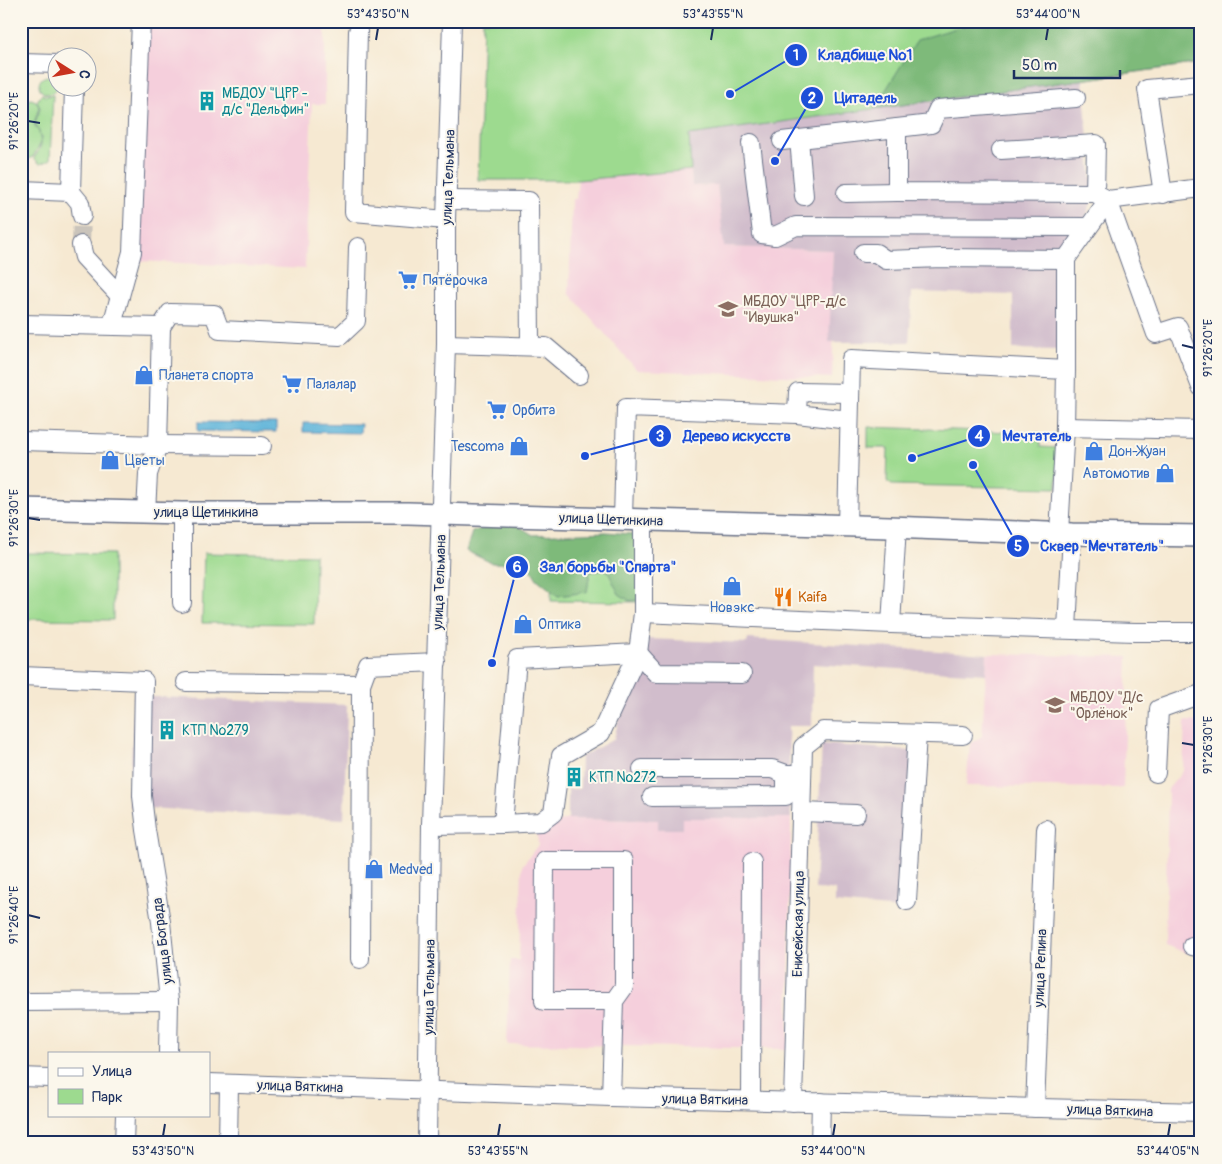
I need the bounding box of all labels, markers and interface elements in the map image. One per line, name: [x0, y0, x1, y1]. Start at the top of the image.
text: 53°43'50"N: [347, 7, 409, 22]
text: 53°43'55"N: [683, 7, 743, 22]
text: 53°44'00"N: [1016, 7, 1080, 22]
callout: Кладбище №1: [783, 40, 923, 70]
text: 1: [793, 46, 799, 65]
text: Кладбище №1: [818, 46, 912, 65]
north arrow: [48, 48, 98, 98]
scale bar: [1014, 48, 1121, 80]
text: 50 m: [1022, 56, 1057, 75]
text: С: [75, 69, 93, 81]
callout: Цитадель: [799, 83, 907, 113]
place label: МБДОУ "ЦРР - д/с "Дельфин": [222, 85, 309, 118]
text: 2: [808, 89, 816, 108]
text: Цитадель: [834, 89, 898, 108]
building icon: МБДОУ "ЦРР - д/с "Дельфин": [196, 90, 218, 112]
text: 91°26'20"E: [7, 92, 22, 150]
street label: улица Тельмана: [438, 129, 459, 226]
supermarket icon: Пятёрочка: [397, 269, 419, 291]
place label: Пятёрочка: [423, 272, 487, 289]
place label: МБДОУ "ЦРР-д/с "Ивушка": [743, 293, 846, 326]
school or university icon: МБДОУ "ЦРР-д/с "Ивушка": [717, 298, 739, 320]
text: 91°26'20"E: [1201, 319, 1216, 377]
shop icon: Планета спорта: [133, 364, 155, 386]
place label: Планета спорта: [159, 367, 254, 384]
supermarket icon: Палалар: [281, 373, 303, 395]
place label: Палалар: [307, 376, 357, 393]
supermarket icon: Орбита: [486, 399, 508, 421]
place label: Орбита: [512, 402, 555, 419]
callout: Дерево искусств: [648, 421, 801, 451]
callout: Мечтатель: [967, 421, 1081, 451]
text: 3: [656, 427, 664, 446]
text: Дерево искусств: [682, 427, 791, 446]
text: 4: [975, 427, 984, 446]
text: Мечтатель: [1002, 427, 1072, 446]
shop icon: Tescoma: [508, 435, 530, 457]
place label: Tescoma: [451, 438, 504, 455]
shop icon: Дон-Жуан: [1083, 440, 1105, 462]
place label: Дон-Жуан: [1108, 443, 1166, 460]
shop icon: Цветы: [99, 449, 121, 471]
place label: Цветы: [125, 452, 165, 469]
shop icon: Автомотив: [1154, 462, 1176, 484]
place label: Автомотив: [1083, 465, 1150, 482]
text: 91°26'30"E: [7, 489, 22, 547]
street label: улица Щетинкина: [153, 504, 258, 521]
street label: улица Щетинкина: [557, 509, 663, 530]
callout: Сквер "Мечтатель": [1005, 531, 1174, 561]
street label: улица Тельмана: [429, 534, 450, 631]
text: 5: [1014, 537, 1022, 556]
text: Сквер "Мечтатель": [1040, 537, 1164, 556]
callout: Зал борьбы "Спарта": [504, 552, 686, 582]
text: 6: [513, 558, 522, 577]
text: Зал борьбы "Спарта": [540, 558, 676, 577]
shop icon: Новэкс: [721, 575, 743, 597]
restaurant icon: Kaifa: [772, 586, 794, 608]
place label: Kaifa: [798, 589, 827, 606]
place label: Новэкс: [709, 599, 755, 616]
shop icon: Оптика: [512, 613, 534, 635]
place label: Оптика: [538, 616, 581, 633]
place label: МБДОУ "Д/с "Орлёнок": [1070, 689, 1143, 722]
school or university icon: МБДОУ "Д/с "Орлёнок": [1044, 694, 1066, 716]
text: 91°26'30"E: [1201, 716, 1216, 774]
building icon: КТП №279: [156, 719, 178, 741]
place label: КТП №279: [182, 722, 249, 739]
building icon: КТП №272: [563, 766, 585, 788]
place label: КТП №272: [589, 769, 656, 786]
shop icon: Medved: [363, 858, 385, 880]
place label: Medved: [389, 861, 433, 878]
street label: Енисейская улица: [789, 871, 808, 977]
text: 91°26'40"E: [7, 886, 22, 944]
street label: улица Бограда: [149, 897, 176, 986]
street label: улица Репина: [1031, 928, 1050, 1009]
street label: улица Тельмана: [420, 939, 439, 1036]
legend: [48, 1052, 210, 1116]
text: Улица: [92, 1062, 132, 1081]
street label: улица Вяткина: [256, 1076, 343, 1097]
text: Парк: [92, 1088, 123, 1107]
street label: улица Вяткина: [661, 1090, 748, 1109]
street label: улица Вяткина: [1066, 1100, 1153, 1121]
text: 53°43'50"N: [132, 1144, 194, 1159]
text: 53°43'55"N: [468, 1144, 528, 1159]
text: 53°44'00"N: [801, 1144, 865, 1159]
text: 53°44'05"N: [1137, 1144, 1199, 1159]

